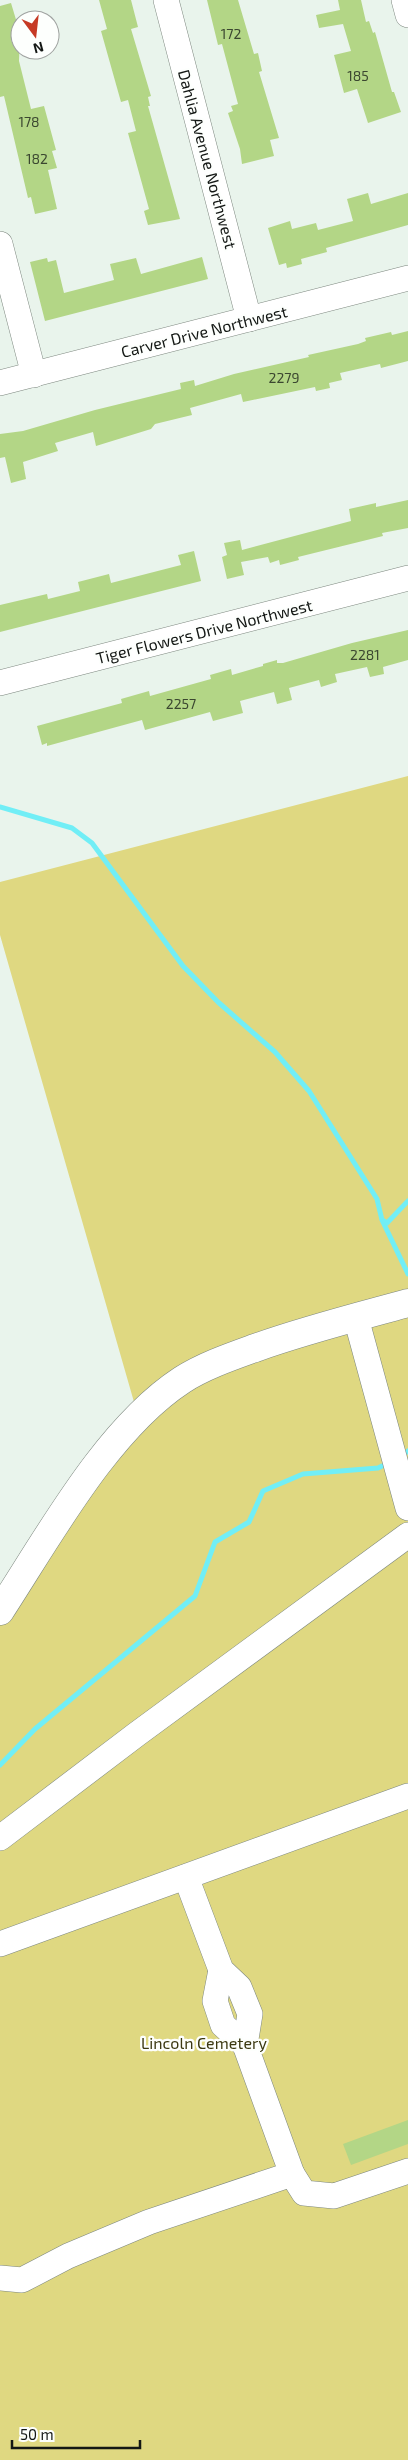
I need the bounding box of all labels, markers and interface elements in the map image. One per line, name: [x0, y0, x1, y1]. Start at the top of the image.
north arrow: [10, 10, 60, 60]
house number: 172: [221, 25, 241, 42]
text: N: [31, 39, 46, 58]
street label: Dahlia Avenue Northwest: [175, 67, 241, 251]
house number: 185: [347, 67, 369, 84]
house number: 178: [18, 113, 40, 130]
house number: 182: [26, 150, 48, 167]
street label: Carver Drive Northwest: [119, 301, 289, 361]
house number: 2279: [269, 369, 299, 386]
street label: Tiger Flowers Drive Northwest: [94, 595, 314, 667]
house number: 2281: [350, 646, 380, 663]
house number: 2257: [166, 695, 196, 712]
park label: Lincoln Cemetery: [141, 2033, 267, 2052]
scale bar: [12, 2418, 140, 2450]
text: 50 m: [20, 2425, 54, 2443]

